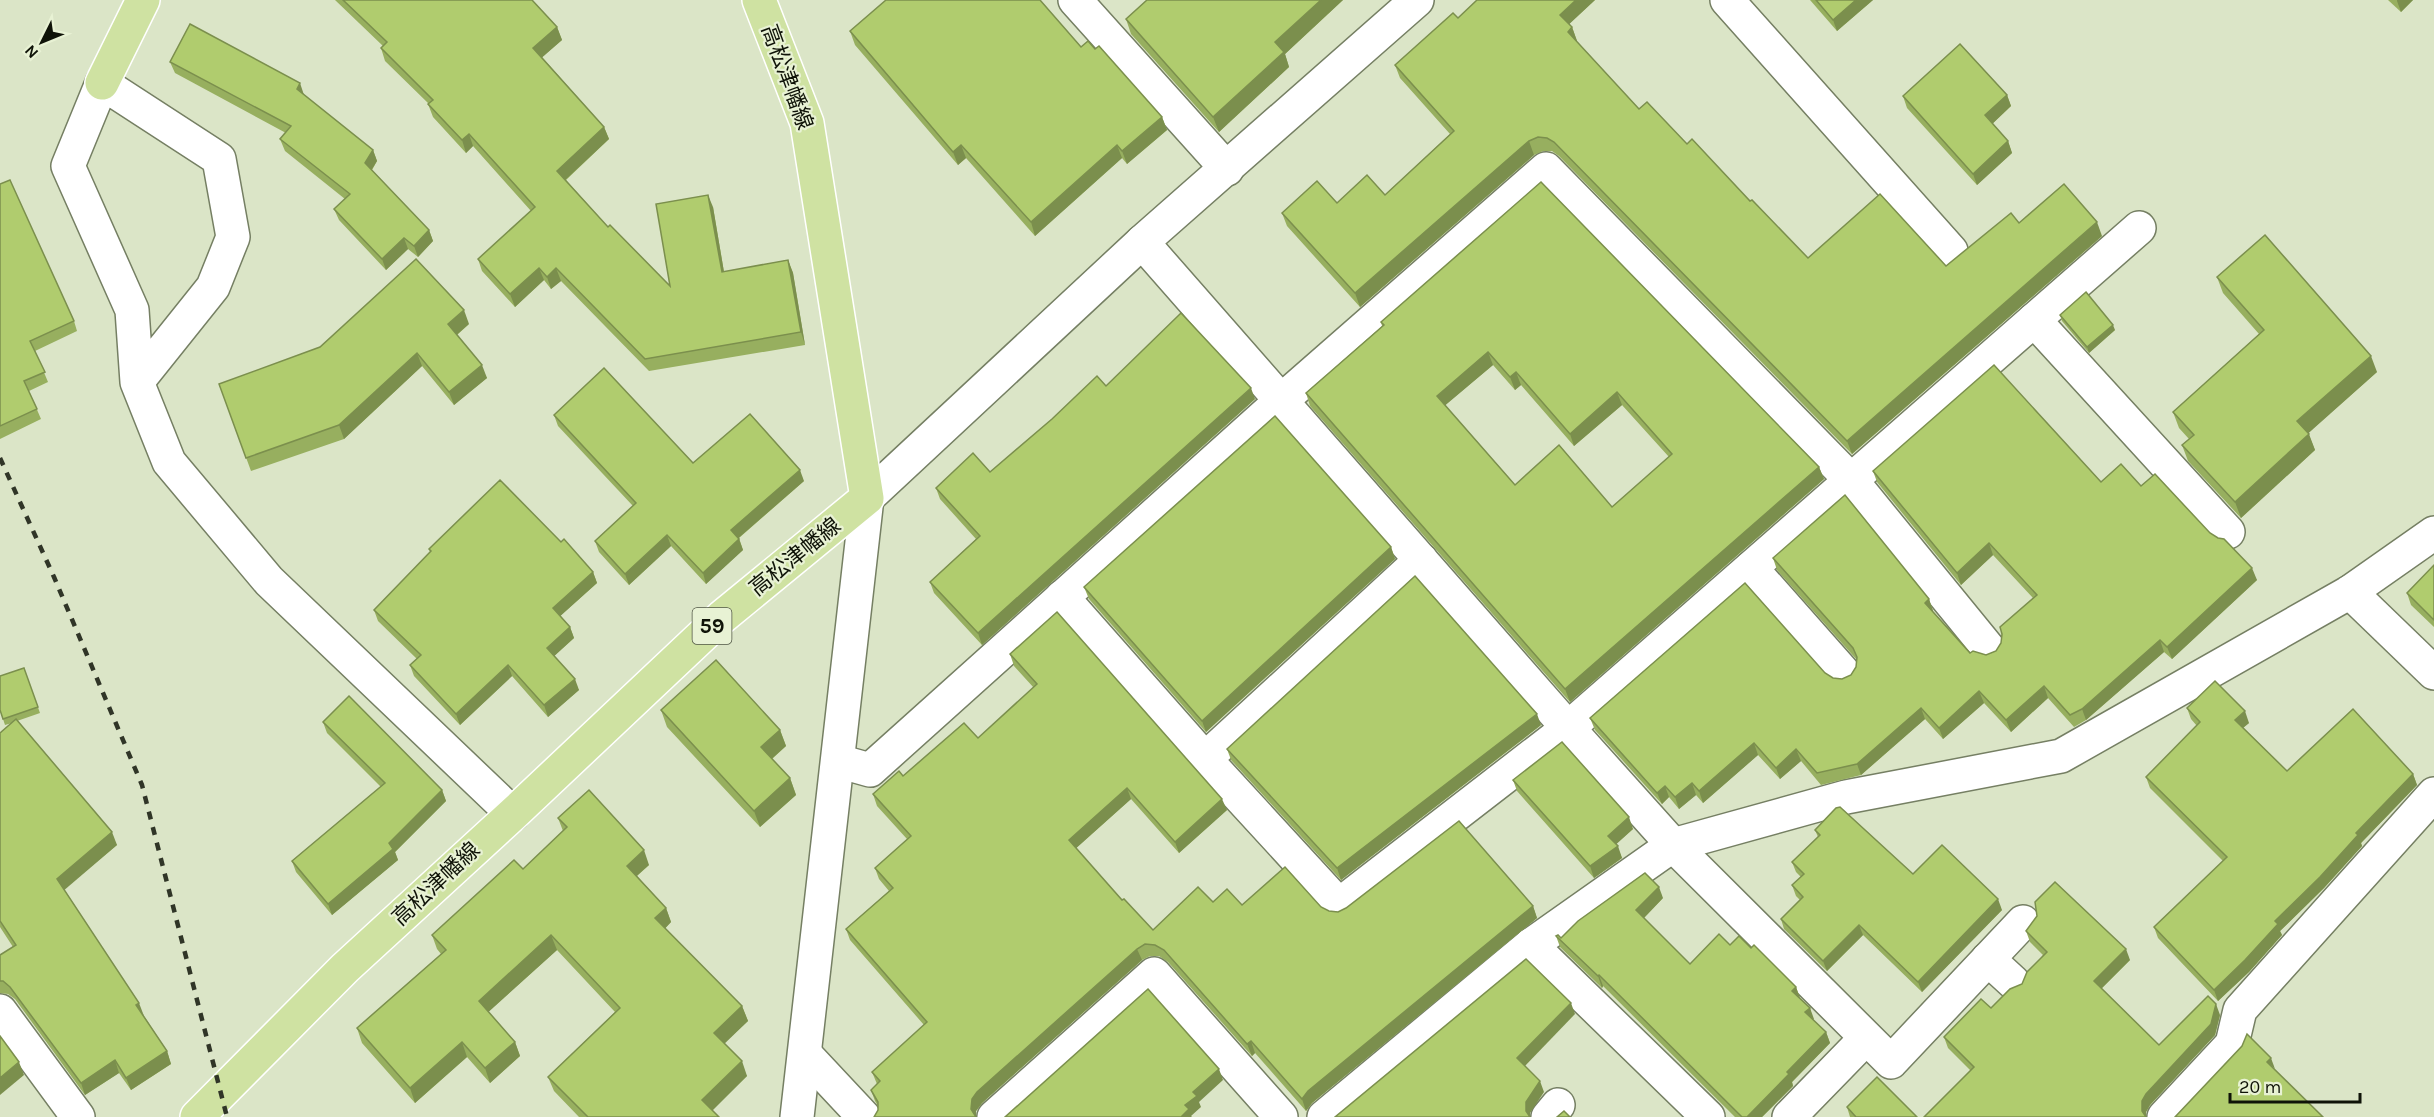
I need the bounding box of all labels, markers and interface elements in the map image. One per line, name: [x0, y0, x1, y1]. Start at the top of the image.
north arrow: [12, 12, 72, 72]
street label: 高松津幡線: [756, 21, 818, 133]
text: N: [21, 41, 42, 63]
street label: 高松津幡線: [744, 512, 846, 602]
road number: 59: [692, 608, 732, 644]
street label: 高松津幡線: [387, 837, 485, 931]
scale bar: [2230, 1066, 2360, 1104]
text: 20 m: [2239, 1076, 2281, 1098]

